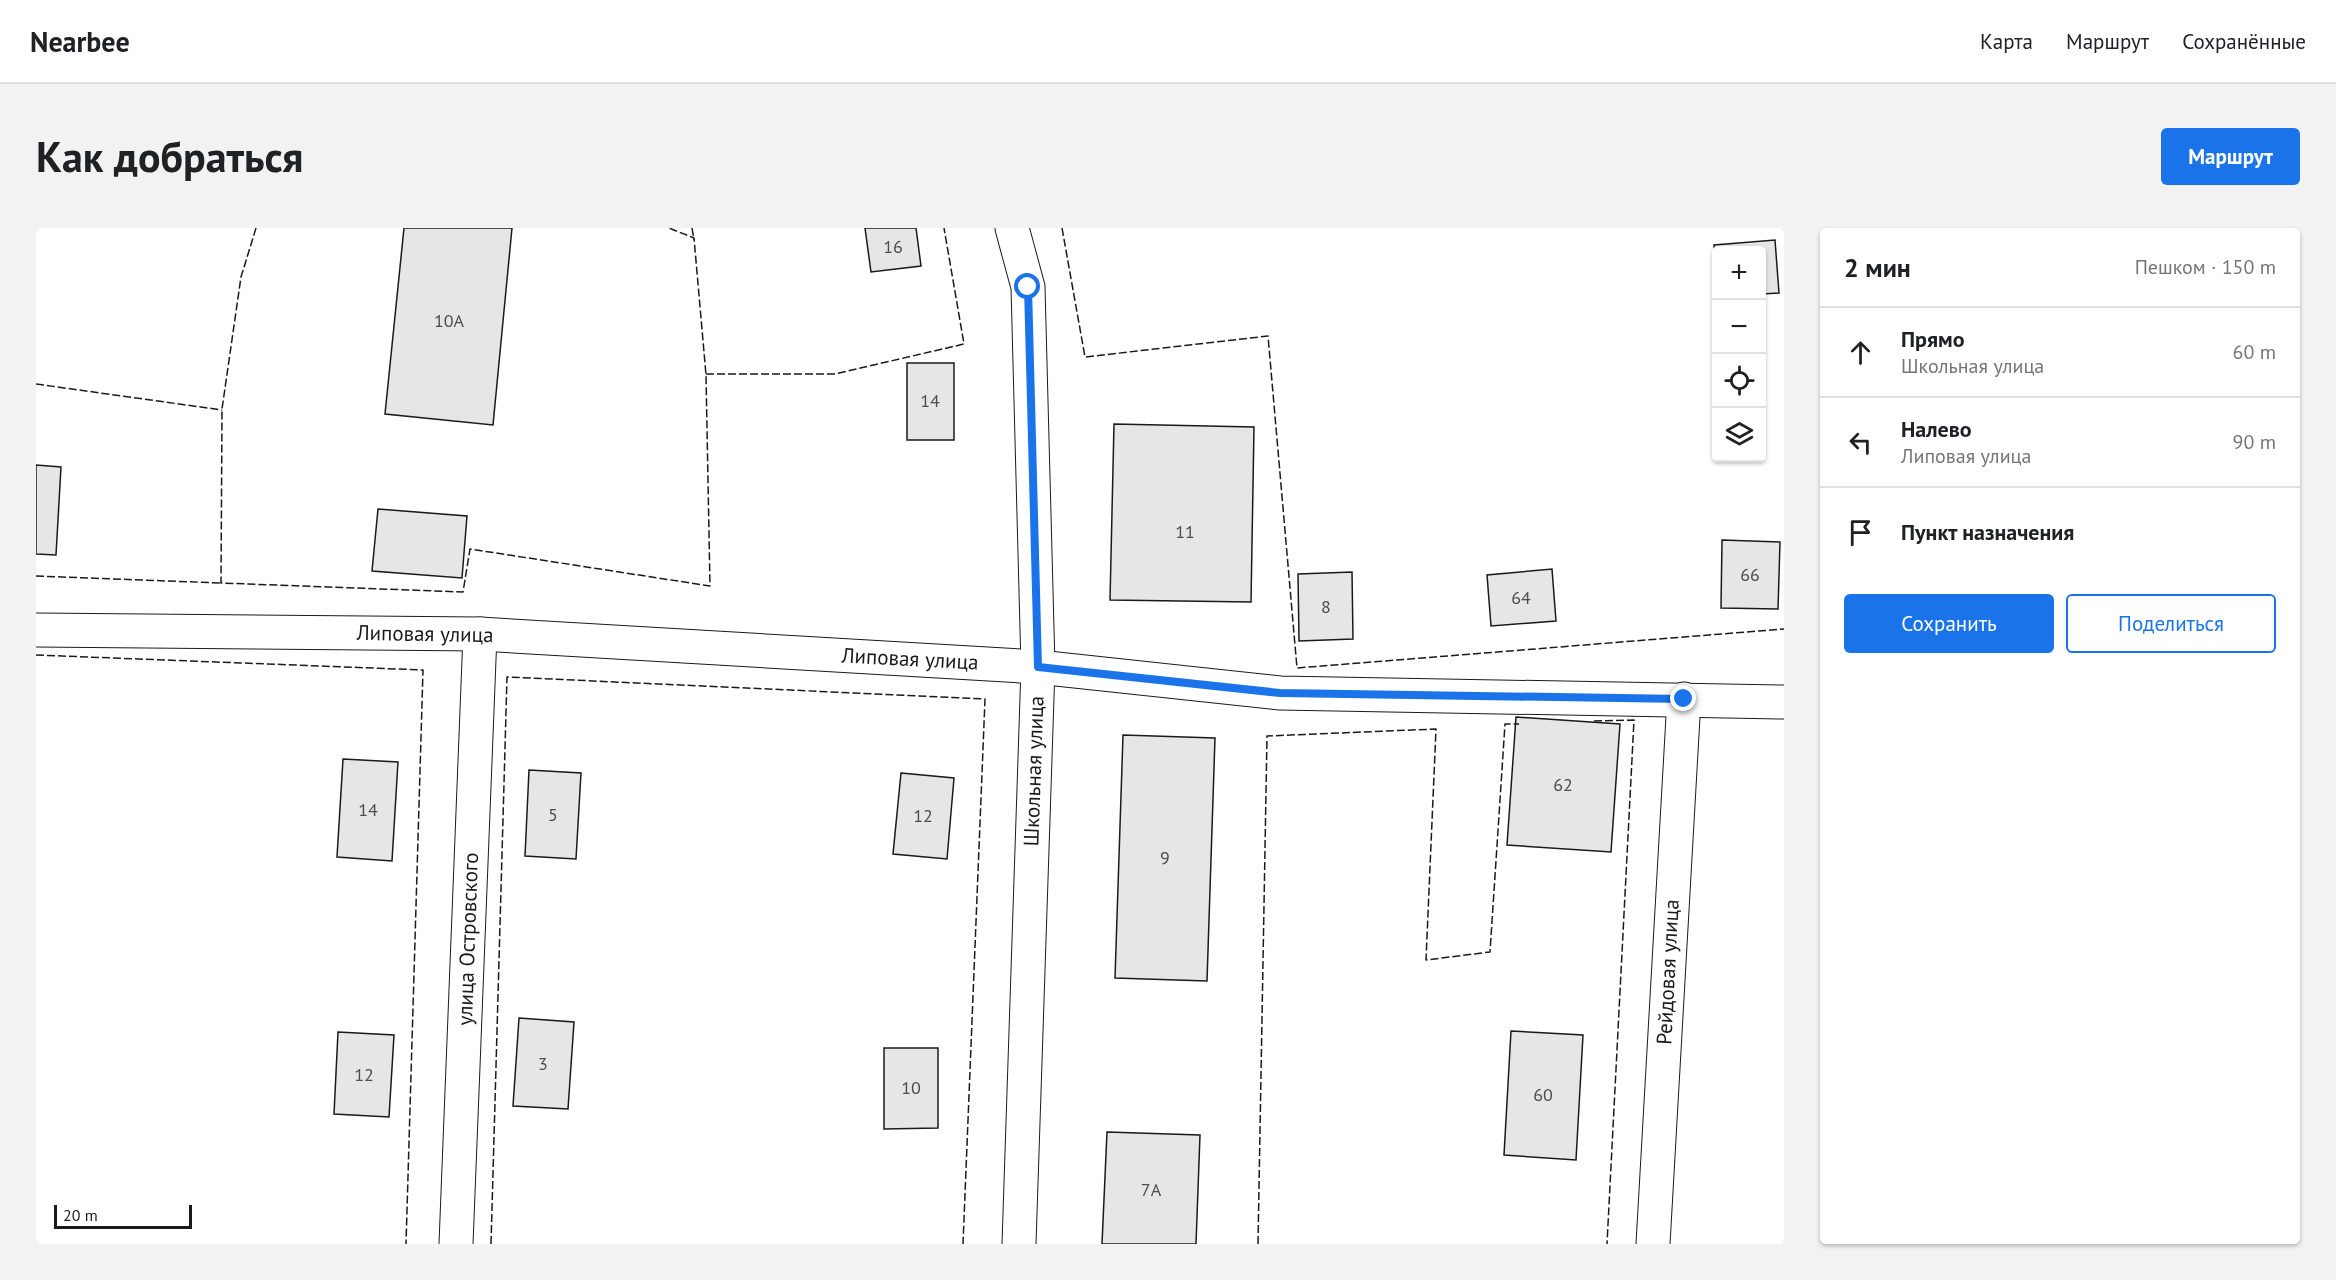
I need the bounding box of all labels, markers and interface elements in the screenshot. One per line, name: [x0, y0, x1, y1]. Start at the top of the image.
text: Nearbee: [30, 23, 130, 60]
text: Карта: [1980, 28, 2033, 55]
text: Маршрут: [2066, 28, 2149, 55]
text: Сохранённые: [2182, 28, 2306, 55]
button: Маршрут: [2161, 128, 2300, 185]
text: Как добраться: [36, 129, 303, 184]
house number: 16: [883, 235, 903, 258]
map controls: [1712, 246, 1766, 462]
button: +: [1712, 246, 1766, 300]
text: 2 мин: [1844, 251, 1911, 284]
text: Пешком · 150 m: [2135, 254, 2276, 280]
route start: [1014, 273, 1040, 299]
button: −: [1712, 300, 1766, 354]
house number: 10А: [434, 309, 465, 332]
text: Прямо: [1901, 325, 1964, 353]
icon: ahead: [1844, 336, 1877, 369]
text: 60 m: [2233, 339, 2276, 365]
text: Школьная улица: [1901, 353, 2044, 379]
button: locate: [1712, 354, 1766, 408]
house number: 14: [920, 389, 940, 412]
button: layers: [1712, 408, 1766, 462]
text: Налево: [1901, 415, 1972, 443]
icon: left: [1844, 426, 1877, 459]
text: 90 m: [2233, 429, 2276, 455]
text: Липовая улица: [1901, 443, 2031, 469]
icon: arrive: [1844, 516, 1877, 549]
text: Пункт назначения: [1901, 518, 2074, 546]
house number: 11: [1175, 520, 1195, 543]
house number: 66: [1740, 563, 1760, 586]
house number: 64: [1511, 586, 1531, 609]
button: Сохранить: [1844, 594, 2054, 653]
button: Поделиться: [2066, 594, 2276, 653]
house number: 8: [1321, 595, 1331, 618]
street label: Липовая улица: [355, 619, 494, 648]
street label: Липовая улица: [840, 641, 979, 676]
route end: [1670, 685, 1696, 711]
street label: Школьная улица: [1017, 695, 1050, 847]
house number: 62: [1553, 773, 1573, 796]
house number: 14: [358, 798, 378, 821]
house number: 5: [548, 803, 558, 826]
house number: 12: [913, 804, 933, 827]
house number: 9: [1160, 846, 1170, 869]
street label: улица Островского: [451, 852, 484, 1026]
street label: Рейдовая улица: [1650, 899, 1685, 1045]
house number: 3: [538, 1052, 548, 1075]
house number: 12: [354, 1063, 374, 1086]
house number: 10: [901, 1076, 921, 1099]
house number: 60: [1533, 1083, 1553, 1106]
house number: 7А: [1141, 1178, 1162, 1201]
scale bar: [54, 1202, 192, 1230]
text: 20 m: [63, 1205, 98, 1225]

